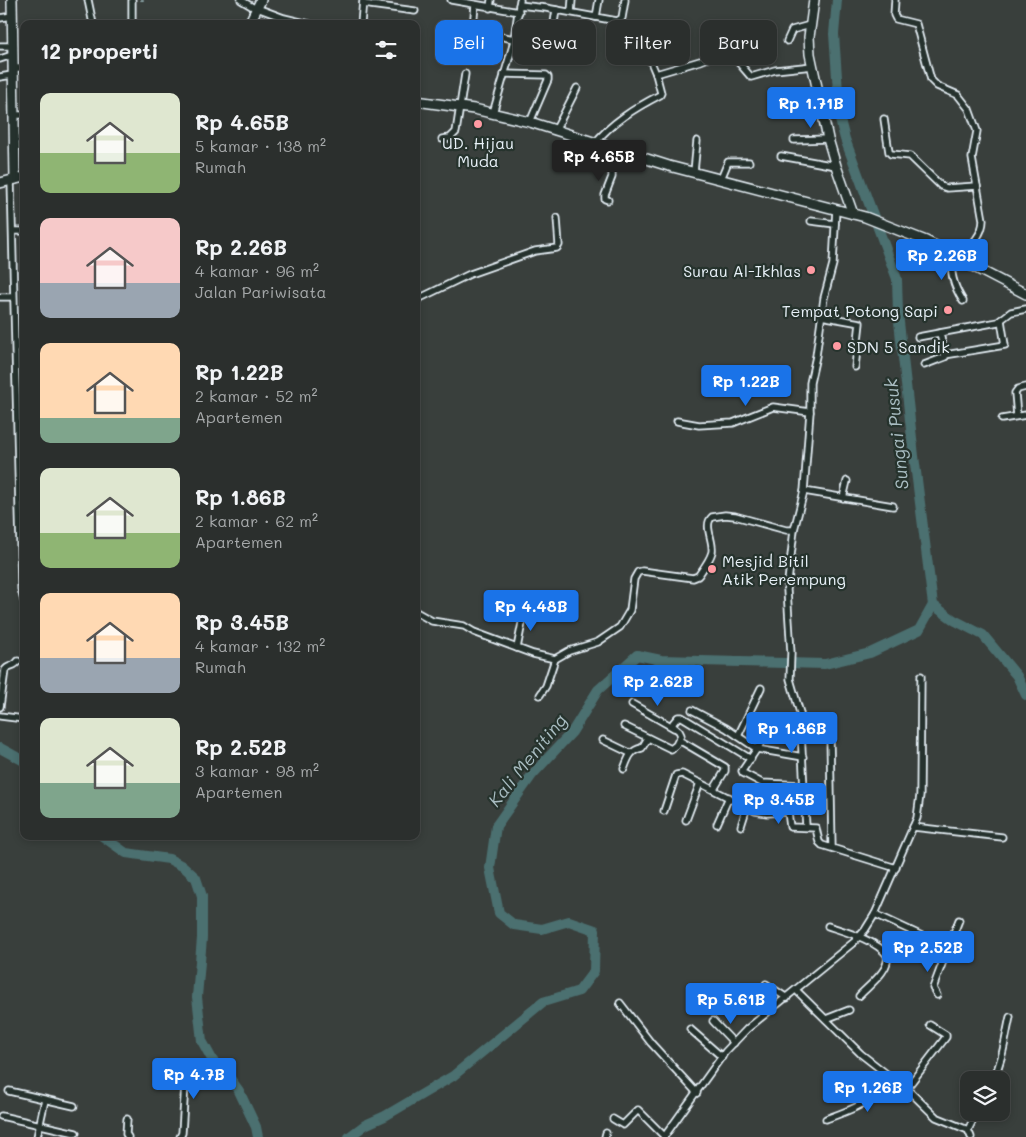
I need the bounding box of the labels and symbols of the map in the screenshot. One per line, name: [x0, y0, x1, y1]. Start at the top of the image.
pin: Rp 1.71B: [759, 86, 863, 129]
marker: UD. Hijau Muda: [472, 118, 484, 130]
place label: UD. Hijau Muda: [442, 132, 514, 171]
pin: Rp 4.65B: [547, 140, 651, 182]
pin: Rp 2.26B: [890, 238, 994, 281]
place label: Surau Al-Ikhlas: [683, 260, 801, 281]
marker: Surau Al-Ikhlas: [805, 264, 817, 276]
place label: Tempat Potong Sapi: [782, 300, 938, 321]
marker: Tempat Potong Sapi: [942, 304, 954, 316]
place label: SDN 5 Sandik: [847, 336, 950, 357]
marker: SDN 5 Sandik: [831, 340, 843, 352]
pin: Rp 1.22B: [694, 364, 798, 407]
water label: Sungai Pusuk: [878, 377, 914, 491]
place label: Mesjid Bitil Atik Perempung: [722, 550, 846, 589]
marker: Mesjid Bitil Atik Perempung: [706, 563, 718, 575]
pin: Rp 4.48B: [479, 590, 583, 632]
pin: Rp 2.62B: [606, 664, 710, 707]
water label: Kali Meniting: [482, 709, 572, 811]
pin: Rp 1.86B: [740, 712, 844, 754]
pin: Rp 3.45B: [727, 782, 831, 825]
pin: Rp 2.52B: [876, 930, 980, 973]
pin: Rp 5.61B: [679, 982, 783, 1025]
pin: Rp 4.7B: [148, 1058, 240, 1100]
pin: Rp 1.26B: [816, 1070, 920, 1113]

